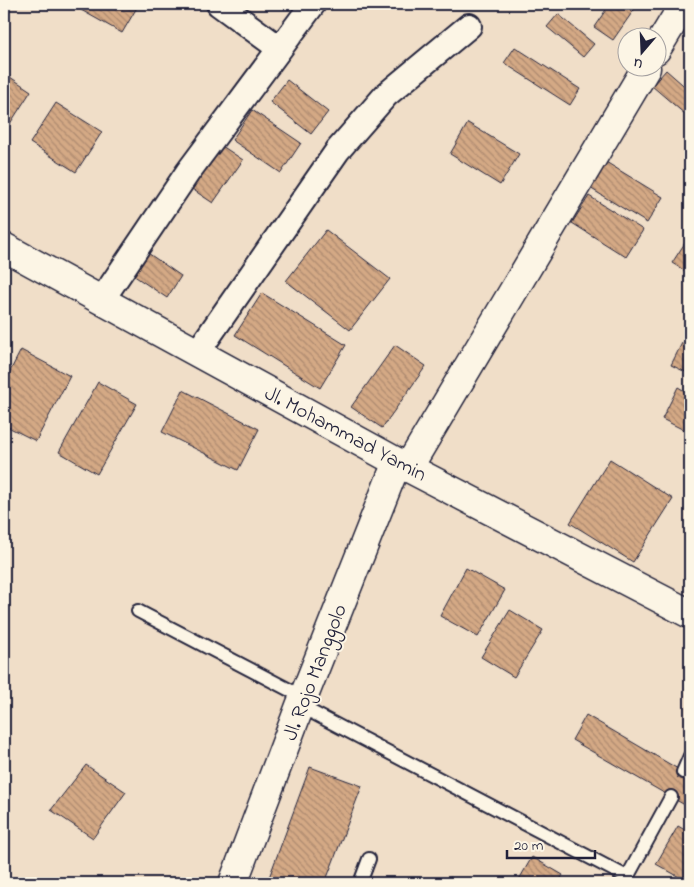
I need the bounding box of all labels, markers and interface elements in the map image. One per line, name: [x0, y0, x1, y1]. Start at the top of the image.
north arrow: [616, 28, 666, 78]
text: U: [631, 51, 646, 74]
street label: Jl. Mohammad Yamin: [259, 379, 432, 490]
street label: Jl. Rojo Manggolo: [276, 600, 358, 746]
scale bar: [507, 827, 594, 859]
text: 20 m: [514, 835, 544, 857]

